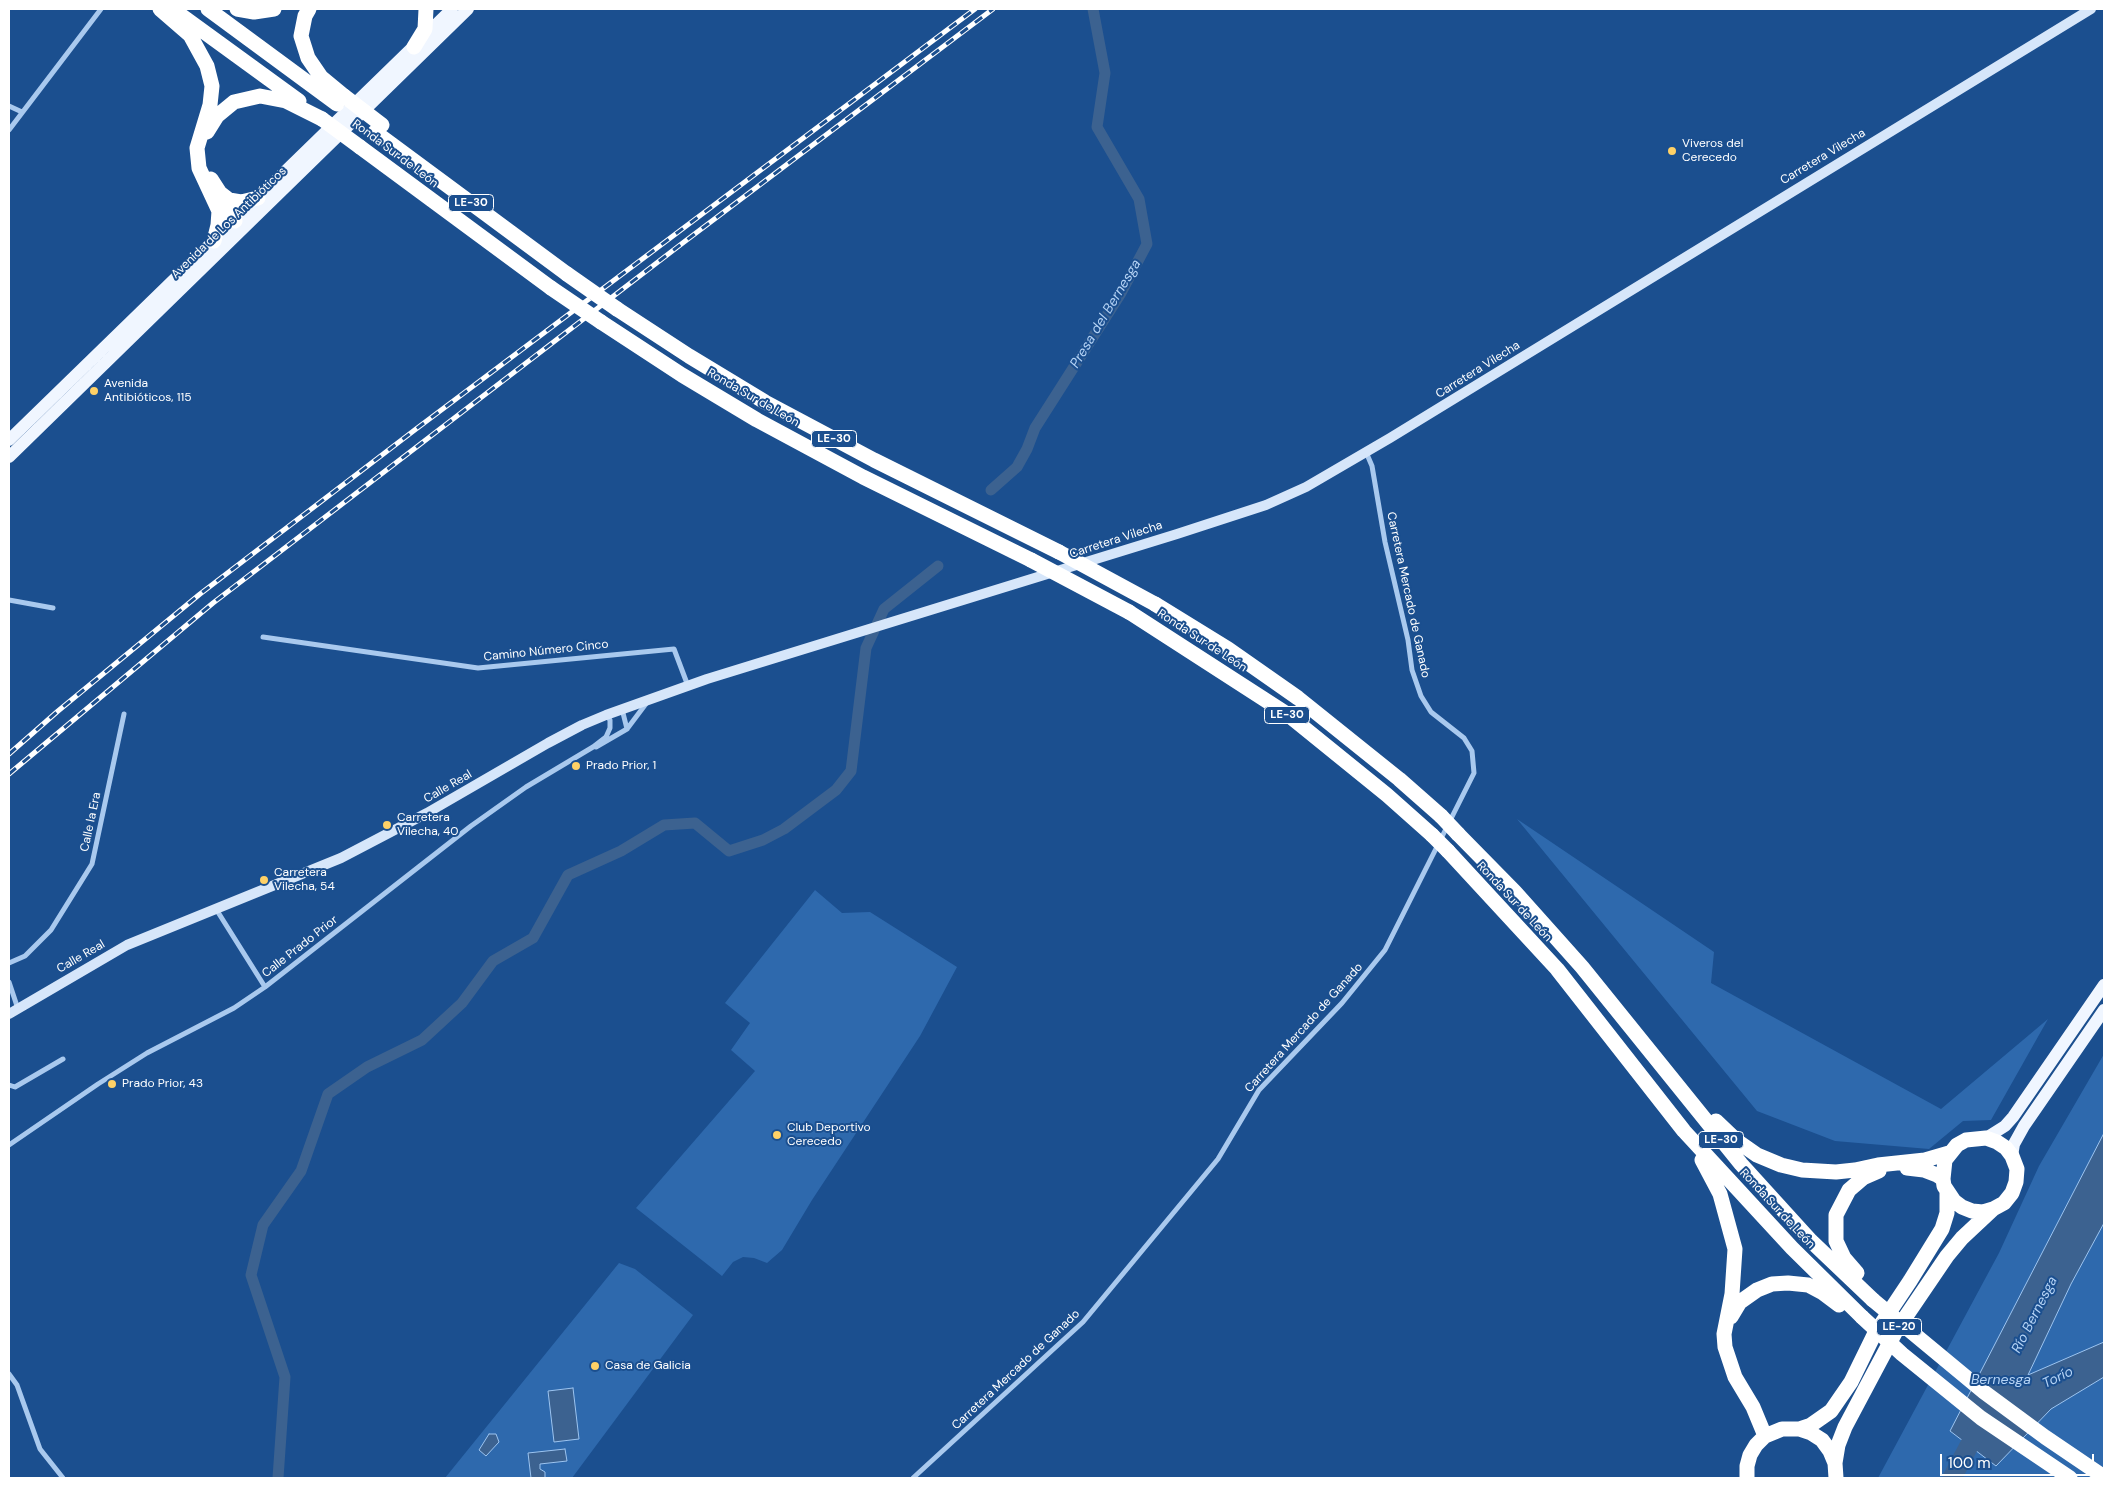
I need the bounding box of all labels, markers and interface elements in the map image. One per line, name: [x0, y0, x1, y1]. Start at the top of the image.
street label: Ronda Sur de León: [349, 117, 441, 191]
street label: Carretera Vilecha: [1778, 126, 1868, 188]
place label: Viveros del Cerecedo: [1682, 137, 1743, 165]
marker: Viveros del Cerecedo: [1666, 145, 1678, 157]
street label: Avenida de Los Antibióticos: [168, 164, 290, 282]
road number: LE-30: [448, 194, 494, 212]
water label: Presa del Bernesga: [1067, 257, 1145, 371]
street label: Carretera Vilecha: [1433, 338, 1523, 402]
street label: Ronda Sur de León: [704, 366, 802, 430]
place label: Avenida Antibióticos, 115: [104, 377, 191, 405]
marker: Avenida Antibióticos, 115: [88, 385, 100, 397]
road number: LE-30: [812, 430, 856, 448]
street label: Carretera Mercado de Ganado: [1383, 511, 1433, 679]
street label: Carretera Vilecha: [1068, 518, 1164, 562]
street label: Ronda Sur de León: [1155, 607, 1249, 675]
street label: Camino Número Cinco: [483, 637, 609, 665]
road number: LE-30: [1264, 706, 1310, 724]
place label: Prado Prior, 1: [586, 759, 656, 773]
marker: Prado Prior, 1: [570, 760, 582, 772]
street label: Calle Real: [421, 767, 475, 807]
street label: Calle la Era: [78, 791, 104, 853]
place label: Carretera Vilecha, 40: [397, 811, 459, 839]
marker: Carretera Vilecha, 40: [381, 819, 393, 831]
street label: Ronda Sur de León: [1473, 859, 1555, 945]
place label: Carretera Vilecha, 54: [274, 866, 335, 894]
marker: Carretera Vilecha, 54: [258, 874, 270, 886]
street label: Calle Prado Prior: [259, 913, 341, 981]
street label: Calle Real: [54, 937, 108, 977]
street label: Carretera Mercado de Ganado: [1242, 960, 1366, 1096]
place label: Prado Prior, 43: [122, 1077, 203, 1091]
marker: Prado Prior, 43: [106, 1078, 118, 1090]
place label: Club Deportivo Cerecedo: [787, 1121, 871, 1149]
marker: Club Deportivo Cerecedo: [771, 1129, 783, 1141]
road number: LE-30: [1698, 1132, 1744, 1148]
street label: Ronda Sur de León: [1736, 1166, 1818, 1252]
water label: Río Bernesga: [2008, 1274, 2062, 1356]
street label: Carretera Mercado de Ganado: [949, 1307, 1083, 1433]
road number: LE-20: [1876, 1318, 1922, 1335]
place label: Casa de Galicia: [605, 1359, 691, 1373]
marker: Casa de Galicia: [589, 1360, 601, 1372]
water label: Torío: [2040, 1363, 2076, 1393]
water label: Bernesga: [1971, 1372, 2031, 1388]
scale bar: [1943, 1444, 2097, 1476]
text: 100 m: [1948, 1453, 1991, 1473]

